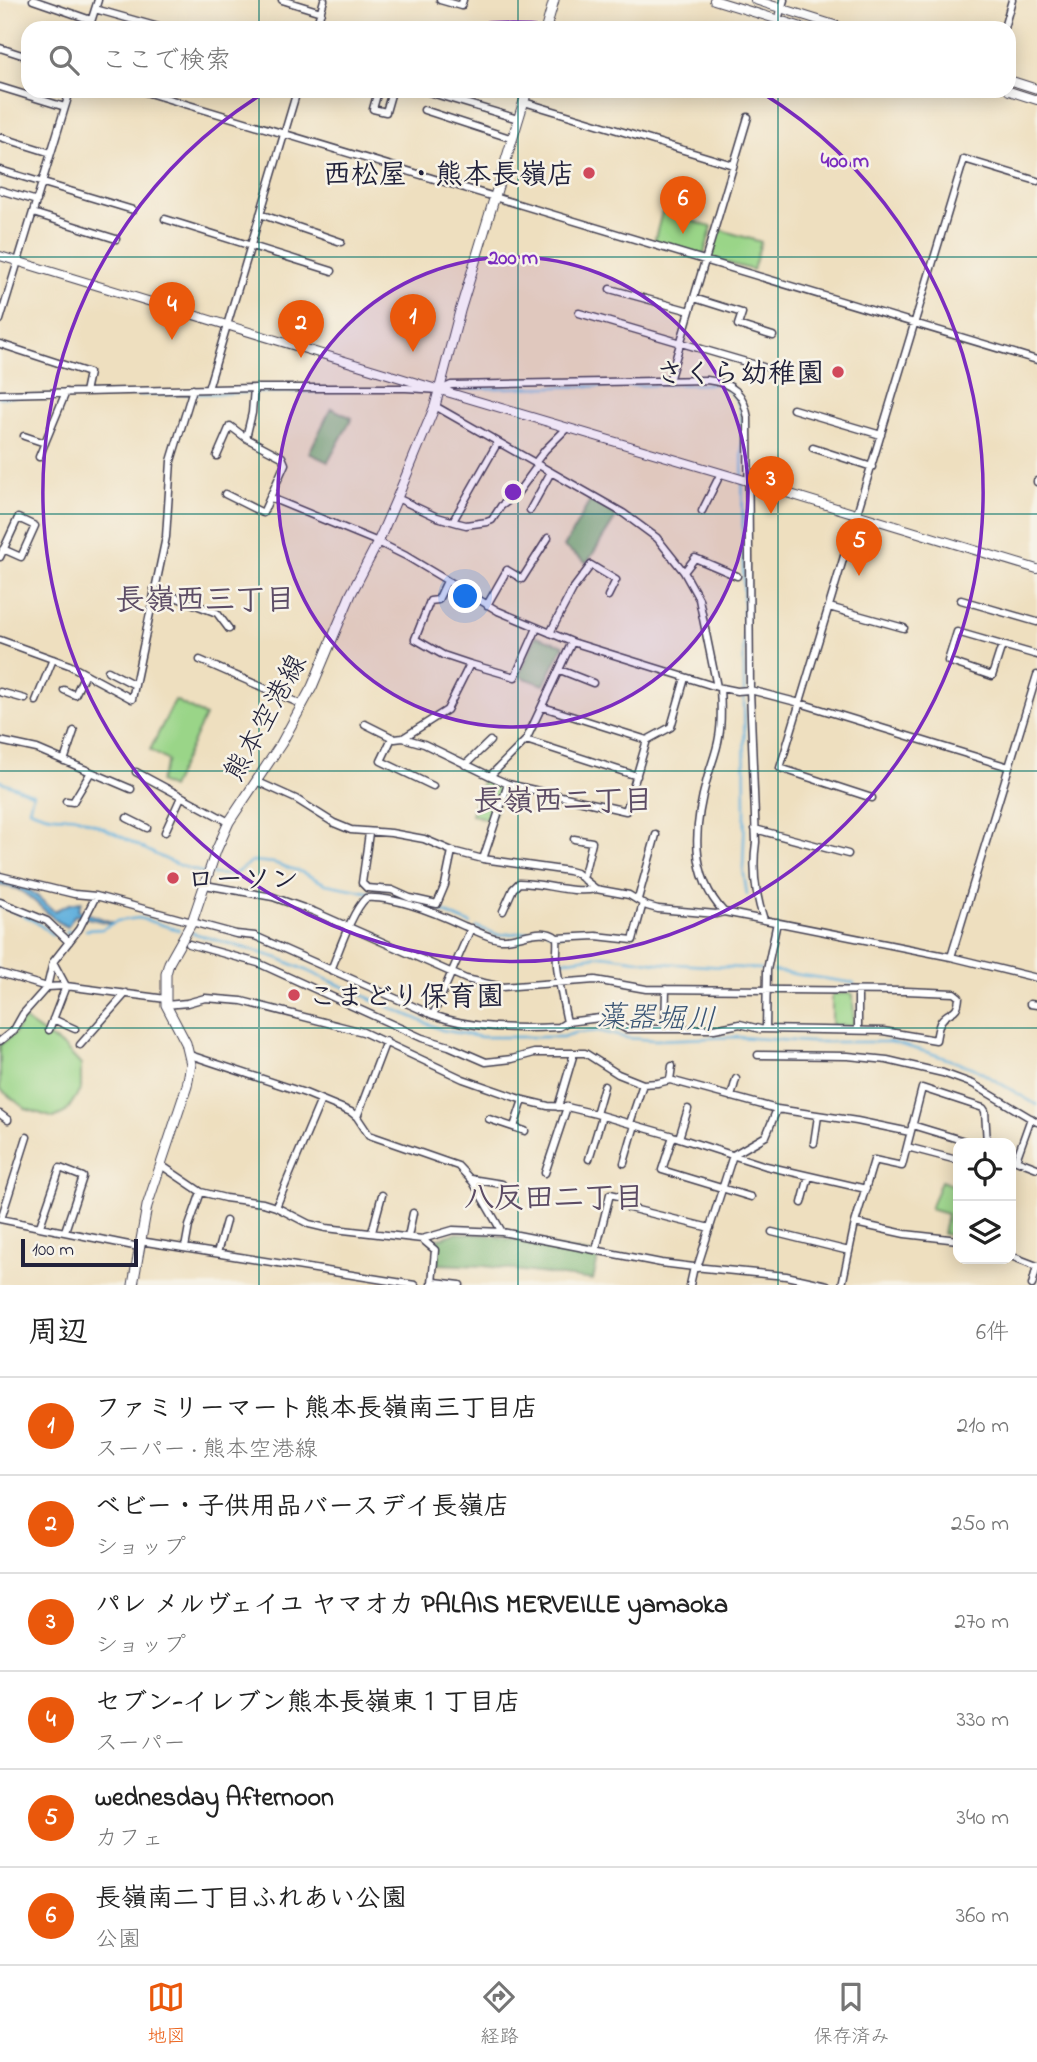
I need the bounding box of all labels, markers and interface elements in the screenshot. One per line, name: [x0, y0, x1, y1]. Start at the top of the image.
search box: [21, 21, 1016, 98]
icon: search: [45, 41, 83, 79]
text: ここで検索: [101, 43, 231, 81]
text: 400 m: [821, 147, 869, 177]
place label: 西松屋・熊本長嶺店: [323, 156, 575, 197]
marker: 西松屋・熊本長嶺店: [581, 165, 597, 181]
pin: 6: [660, 176, 706, 234]
text: 200 m: [487, 244, 538, 274]
pin: 4: [149, 282, 195, 340]
pin: 1: [390, 294, 436, 352]
pin: 2: [278, 300, 324, 358]
place label: さくら幼稚園: [656, 355, 824, 396]
marker: さくら幼稚園: [830, 364, 846, 380]
pin: 3: [748, 456, 794, 514]
centre of rings: [501, 480, 525, 504]
pin: 5: [836, 518, 882, 576]
your location: [448, 579, 482, 613]
district label: 長嶺西三丁目: [115, 580, 295, 624]
street label: 熊本空港線: [215, 648, 319, 790]
district label: 長嶺西二丁目: [473, 781, 653, 825]
place label: ローソン: [187, 861, 299, 902]
marker: ローソン: [165, 870, 181, 886]
place label: こまどり保育園: [308, 978, 504, 1019]
marker: こまどり保育園: [286, 987, 302, 1003]
water label: 藻器堀川: [595, 996, 717, 1044]
map controls: [953, 1138, 1016, 1264]
button: locate: [953, 1138, 1016, 1201]
district label: 八反田二丁目: [464, 1178, 644, 1222]
button: layers: [953, 1201, 1016, 1264]
scale bar: [21, 1236, 138, 1268]
text: 100 m: [32, 1237, 74, 1264]
text: 周辺: [28, 1312, 88, 1356]
text: 6件: [976, 1317, 1009, 1350]
text: ファミリーマート熊本長嶺南三丁目店: [95, 1391, 538, 1429]
text: 1: [47, 1410, 55, 1443]
text: 210 m: [957, 1410, 1009, 1443]
text: スーパー · 熊本空港線: [95, 1434, 317, 1467]
text: ベビー・子供用品バースデイ長嶺店: [95, 1489, 509, 1527]
text: 2: [45, 1508, 57, 1541]
text: 250 m: [951, 1508, 1009, 1541]
text: ショップ: [95, 1532, 186, 1565]
text: パレ メルヴェイユ ヤマオカ PALAIS MERVEILLE yamaoka: [95, 1587, 728, 1625]
text: 3: [46, 1606, 56, 1639]
text: 270 m: [955, 1606, 1009, 1639]
text: ショップ: [95, 1630, 186, 1663]
text: セブン-イレブン熊本長嶺東１丁目店: [95, 1685, 521, 1723]
text: 4: [46, 1704, 56, 1737]
text: 330 m: [956, 1704, 1009, 1737]
text: スーパー: [95, 1728, 186, 1761]
text: wednesday Afternoon: [95, 1780, 334, 1818]
text: 5: [44, 1802, 58, 1835]
text: 340 m: [956, 1802, 1009, 1835]
text: カフェ: [95, 1823, 164, 1856]
text: 長嶺南二丁目ふれあい公園: [95, 1881, 407, 1919]
text: 6: [46, 1900, 56, 1933]
text: 360 m: [956, 1900, 1009, 1933]
text: 公園: [95, 1924, 141, 1957]
tab: 地図: [147, 1978, 186, 2051]
tab: 経路: [480, 1978, 519, 2051]
tab: 保存済み: [813, 1978, 890, 2051]

